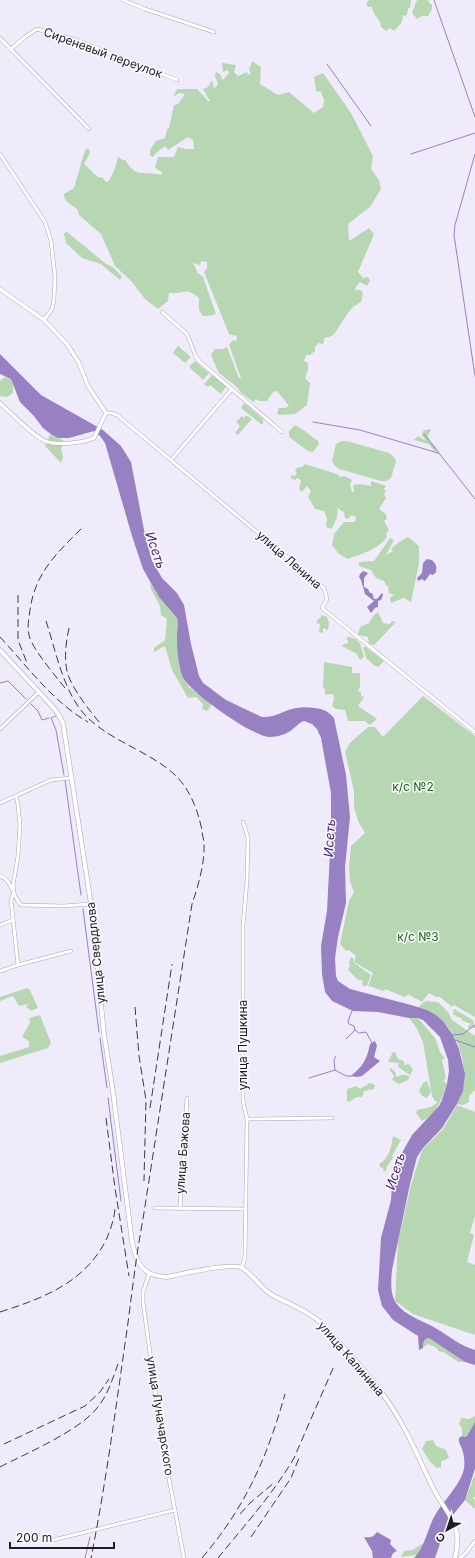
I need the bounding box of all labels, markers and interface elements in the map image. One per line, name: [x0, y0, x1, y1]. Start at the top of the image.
street label: Сиреневый переулок: [42, 24, 165, 81]
street label: улица Ленина: [254, 527, 325, 592]
water label: Исеть: [142, 529, 170, 571]
park label: к/с №2: [392, 779, 434, 794]
water label: Исеть: [320, 818, 338, 858]
street label: улица Свердлова: [83, 901, 108, 1005]
park label: к/с №3: [397, 929, 439, 944]
street label: улица Пушкина: [235, 1000, 250, 1090]
street label: улица Бажова: [172, 1111, 193, 1194]
water label: Исеть: [382, 1150, 408, 1192]
street label: улица Калинина: [315, 1318, 388, 1399]
street label: улица Луначарского: [144, 1355, 177, 1477]
north arrow: [427, 1510, 467, 1550]
scale bar: [10, 1524, 114, 1550]
text: 200 m: [16, 1530, 52, 1545]
text: С: [433, 1530, 448, 1546]

